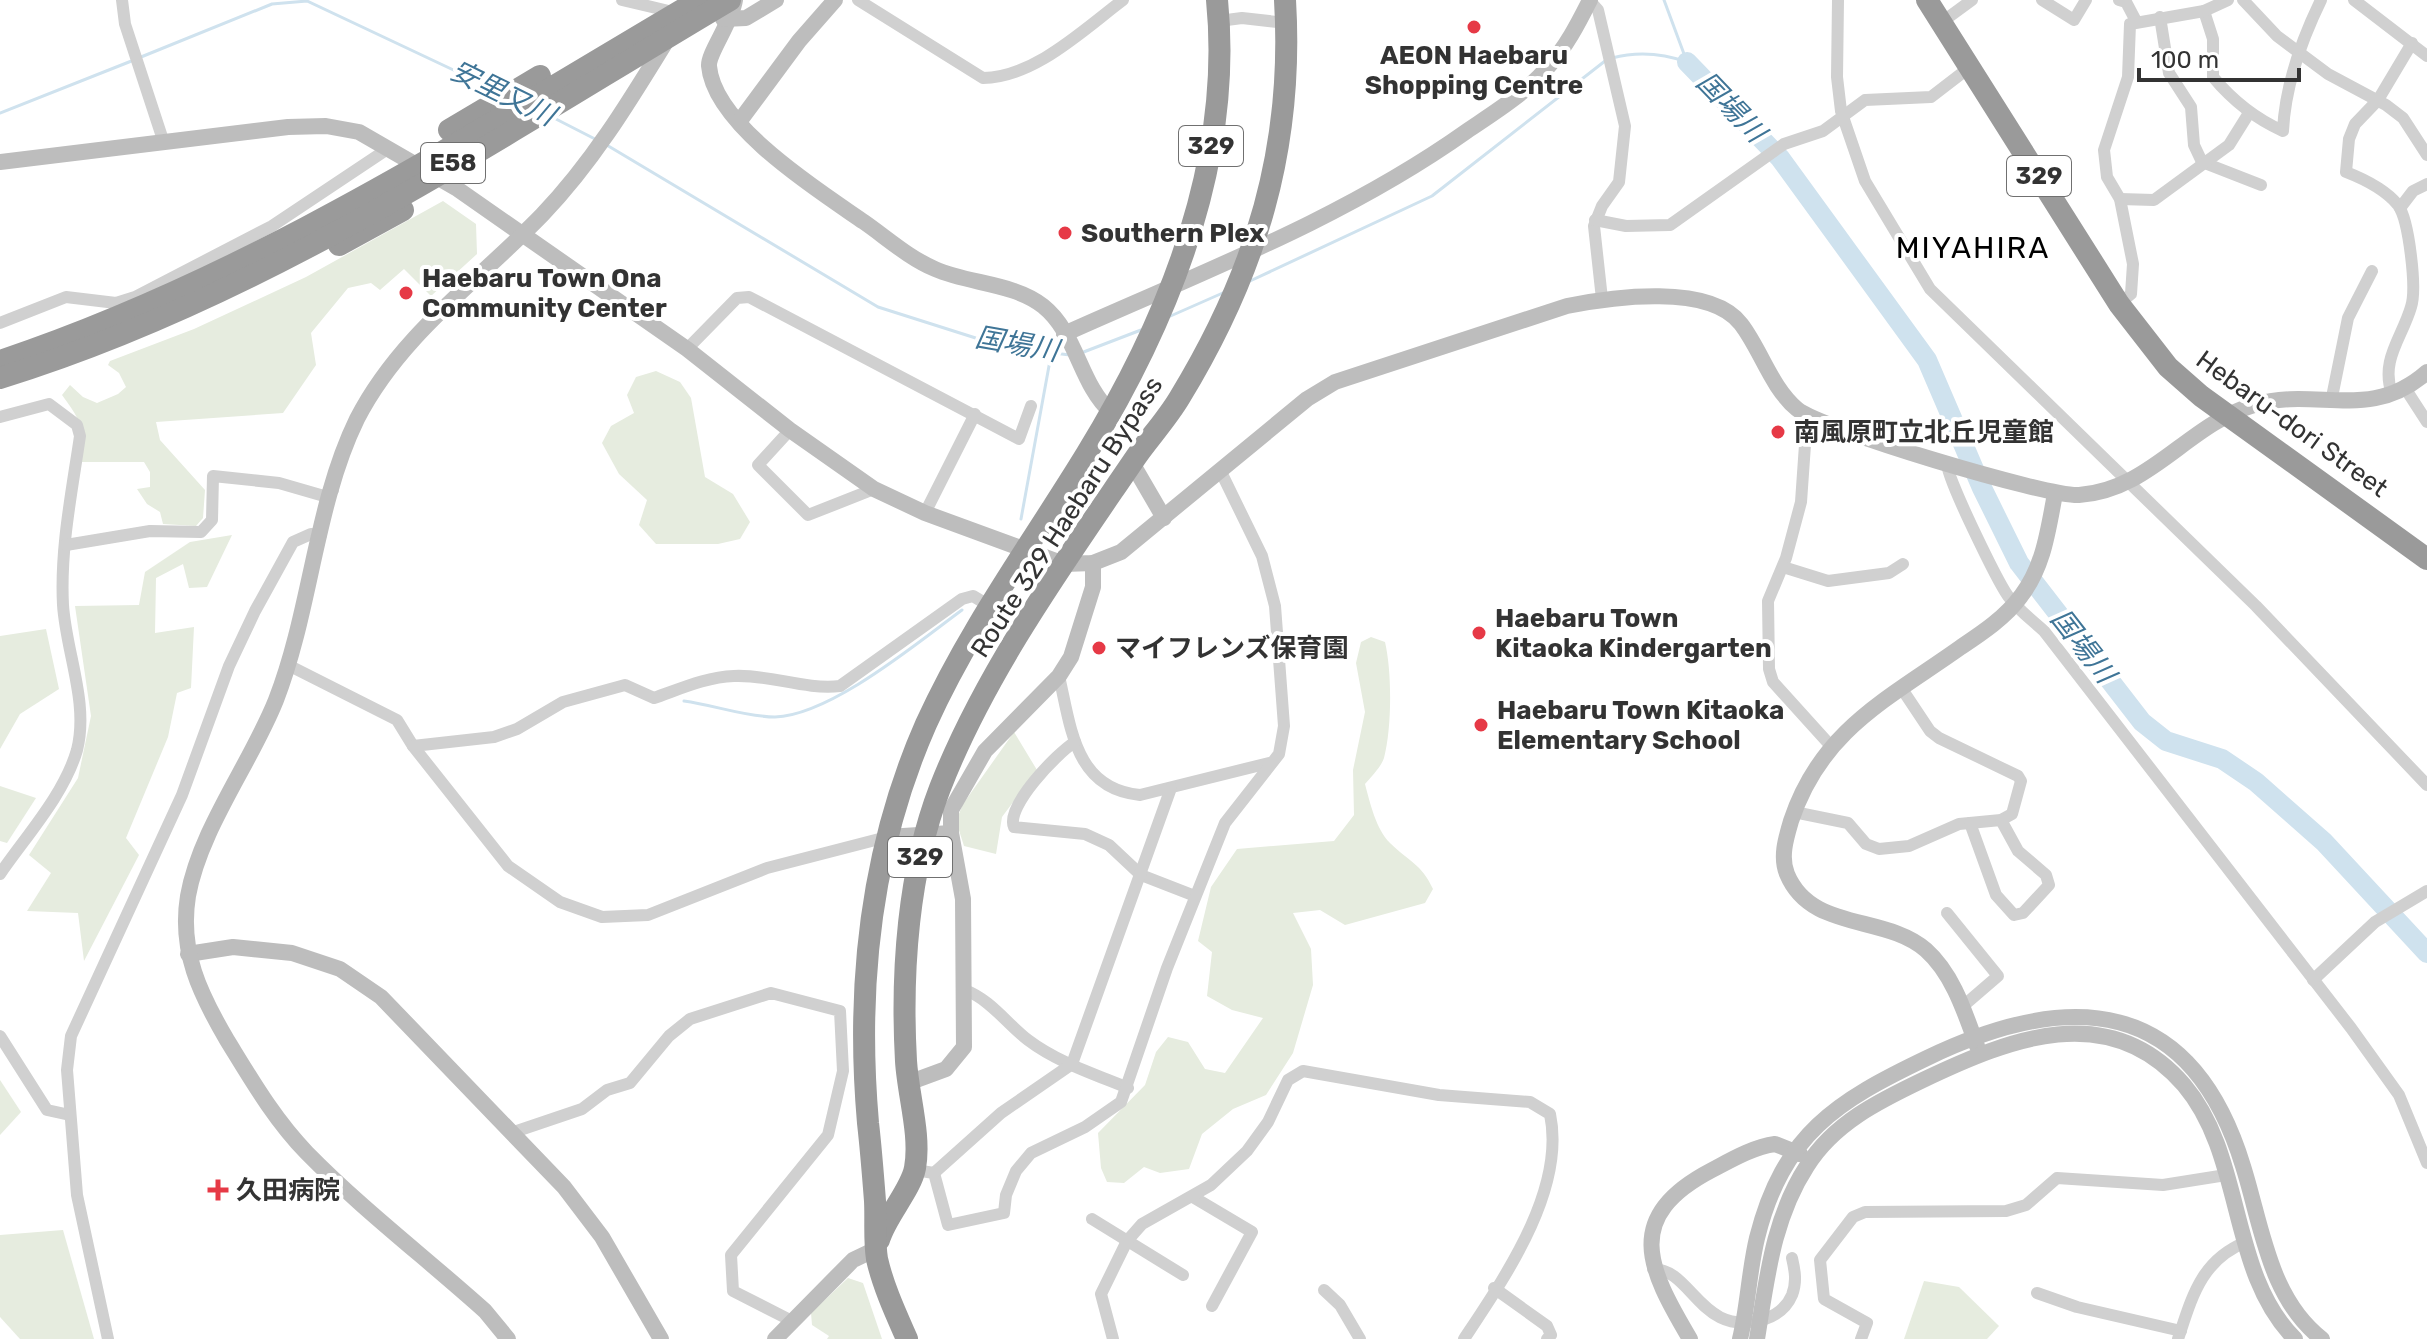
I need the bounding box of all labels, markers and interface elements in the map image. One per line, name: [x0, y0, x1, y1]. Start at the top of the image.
marker: AEON Haebaru Shopping Centre: [1465, 18, 1483, 36]
scale bar: [2139, 32, 2299, 82]
place label: AEON Haebaru Shopping Centre: [1365, 40, 1583, 101]
text: 100 m: [2151, 46, 2219, 74]
water label: 安里又川: [445, 54, 563, 134]
water label: 国場川: [1690, 65, 1774, 151]
road number: 329: [1179, 126, 1243, 166]
road number: E58: [421, 143, 485, 183]
road number: 329: [2007, 156, 2071, 196]
place label: Southern Plex: [1081, 218, 1265, 249]
marker: Southern Plex: [1056, 224, 1074, 242]
district label: MIYAHIRA: [1896, 230, 2050, 266]
place label: Haebaru Town Ona Community Center: [422, 263, 667, 324]
marker: Haebaru Town Ona Community Center: [397, 284, 415, 302]
water label: 国場川: [973, 320, 1064, 368]
street label: Hebaru-dori Street: [2190, 344, 2394, 504]
street label: Route 329 Haebaru Bypass: [965, 371, 1169, 663]
place label: 南風原町立北丘児童館: [1794, 417, 2054, 448]
marker: 南風原町立北丘児童館: [1769, 423, 1787, 441]
place label: Haebaru Town Kitaoka Kindergarten: [1495, 603, 1772, 664]
water label: 国場川: [2044, 603, 2124, 692]
marker: Haebaru Town Kitaoka Kindergarten: [1470, 624, 1488, 642]
place label: マイフレンズ保育園: [1115, 633, 1348, 664]
marker: マイフレンズ保育園: [1090, 639, 1108, 657]
place label: Haebaru Town Kitaoka Elementary School: [1497, 695, 1784, 756]
marker: Haebaru Town Kitaoka Elementary School: [1472, 716, 1490, 734]
road number: 329: [888, 837, 952, 877]
place label: 久田病院: [236, 1175, 340, 1206]
marker: 久田病院: [207, 1179, 229, 1201]

